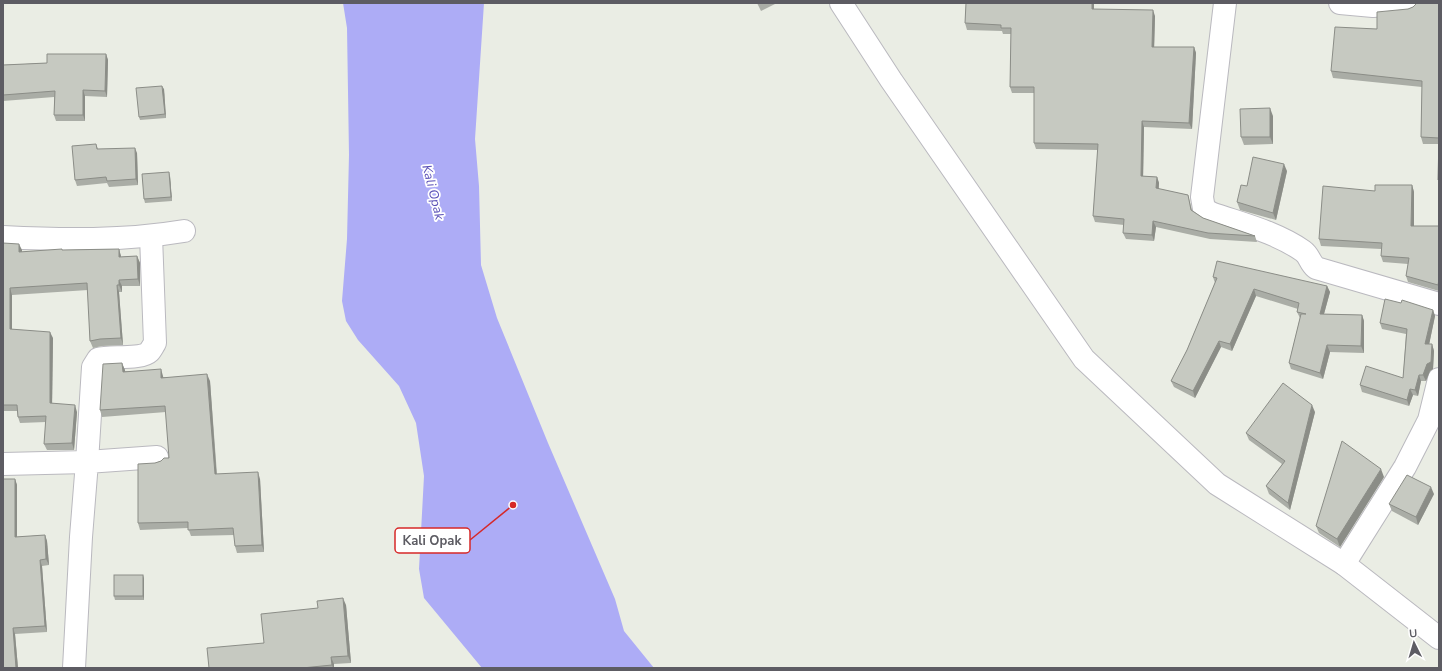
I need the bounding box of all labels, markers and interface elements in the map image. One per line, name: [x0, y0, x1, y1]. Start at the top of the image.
water label: Kali Opak: [418, 163, 449, 222]
callout: Kali Opak: [395, 528, 470, 553]
text: Kali Opak: [403, 532, 462, 550]
north arrow: [1394, 623, 1434, 663]
text: U: [1408, 626, 1418, 641]

